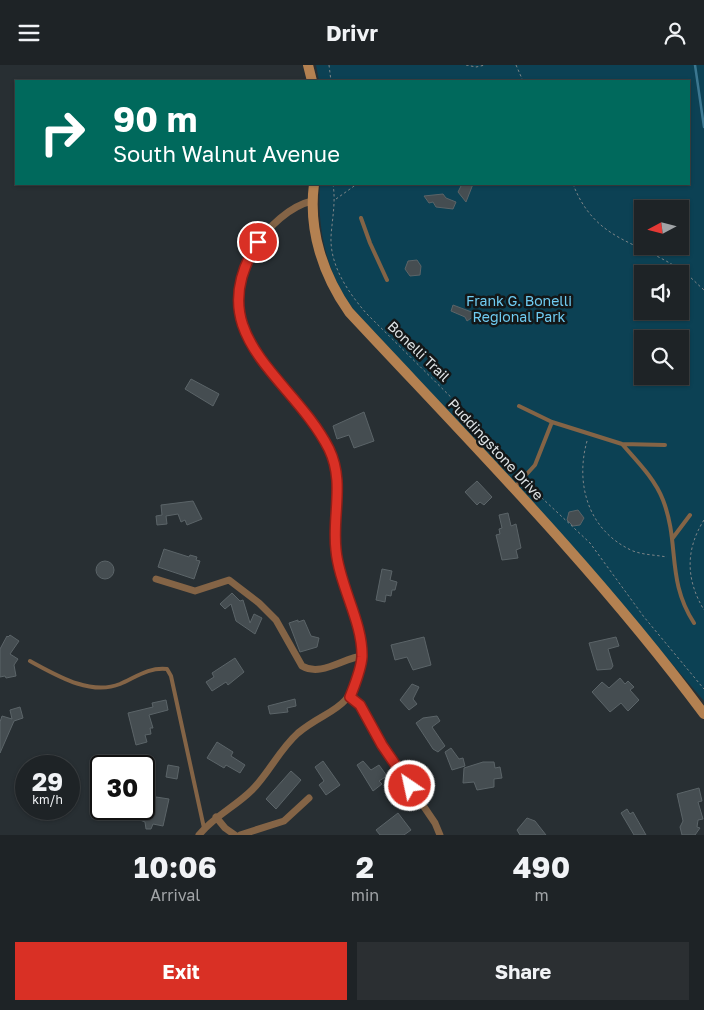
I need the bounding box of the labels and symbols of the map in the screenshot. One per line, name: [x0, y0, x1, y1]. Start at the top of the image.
north arrow: [634, 200, 689, 255]
pin: [237, 221, 279, 263]
park label: Frank G. Bonelli Regional Park: [466, 292, 572, 325]
street label: Bonelli Trail: [384, 317, 454, 385]
street label: Puddingstone Drive: [445, 395, 547, 503]
speed limit sign: 30: [90, 755, 155, 820]
position arrow: [383, 759, 435, 811]

